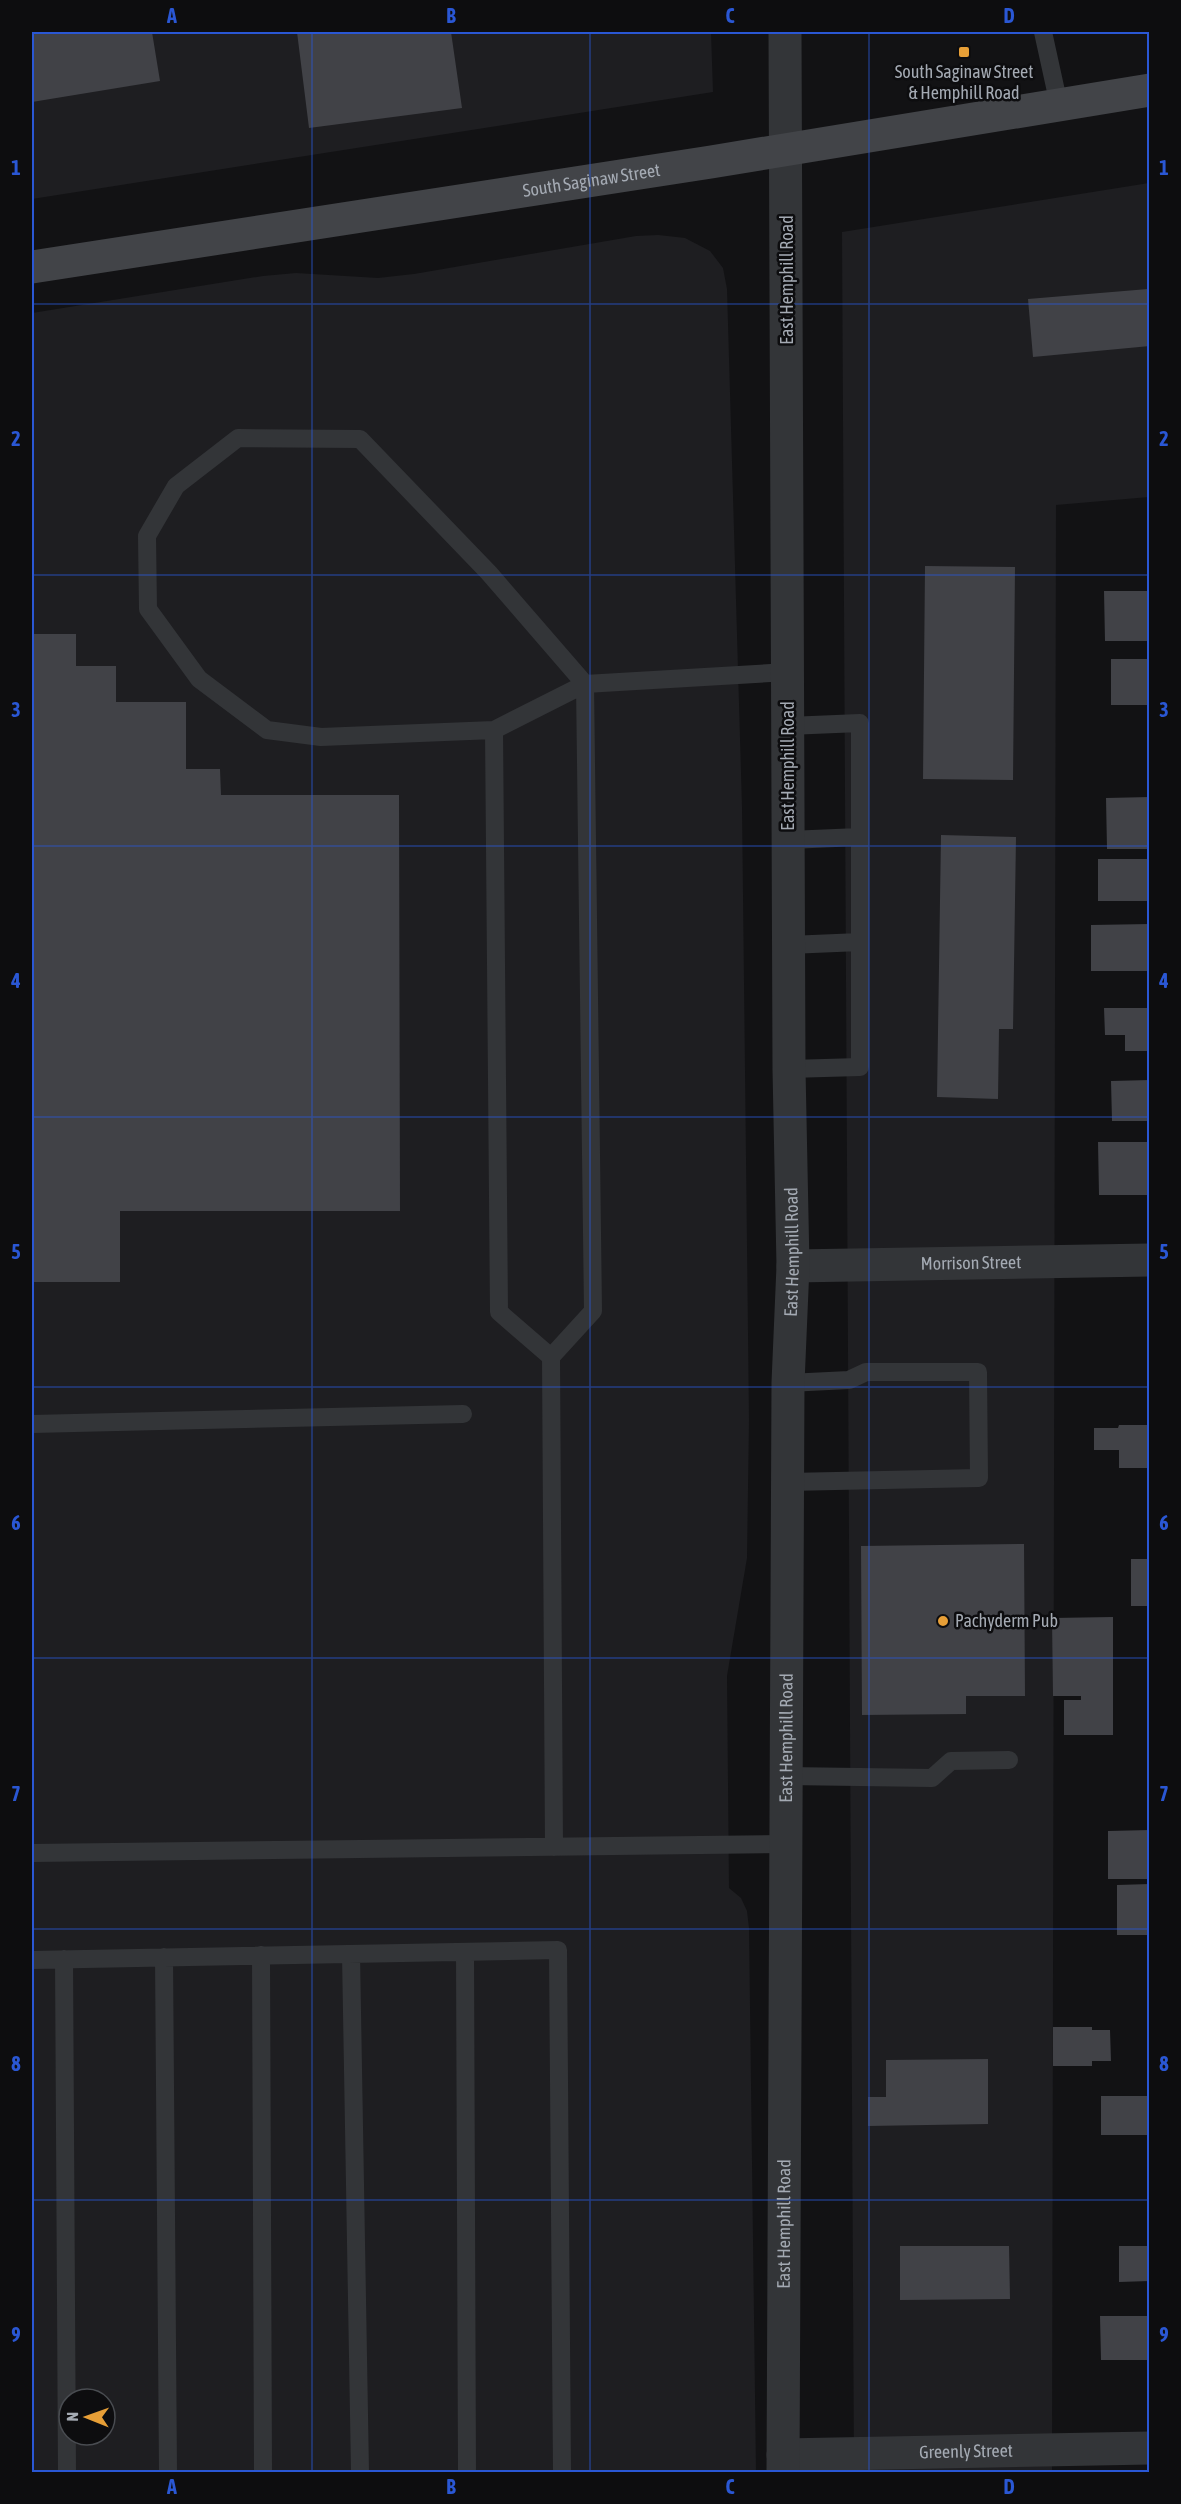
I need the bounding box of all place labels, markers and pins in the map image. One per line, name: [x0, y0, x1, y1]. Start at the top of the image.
marker: South Saginaw Street & Hemphill Road: [957, 45, 971, 59]
place label: South Saginaw Street & Hemphill Road: [895, 61, 1033, 103]
place label: Pachyderm Pub: [955, 1610, 1058, 1631]
marker: Pachyderm Pub: [936, 1614, 950, 1628]

